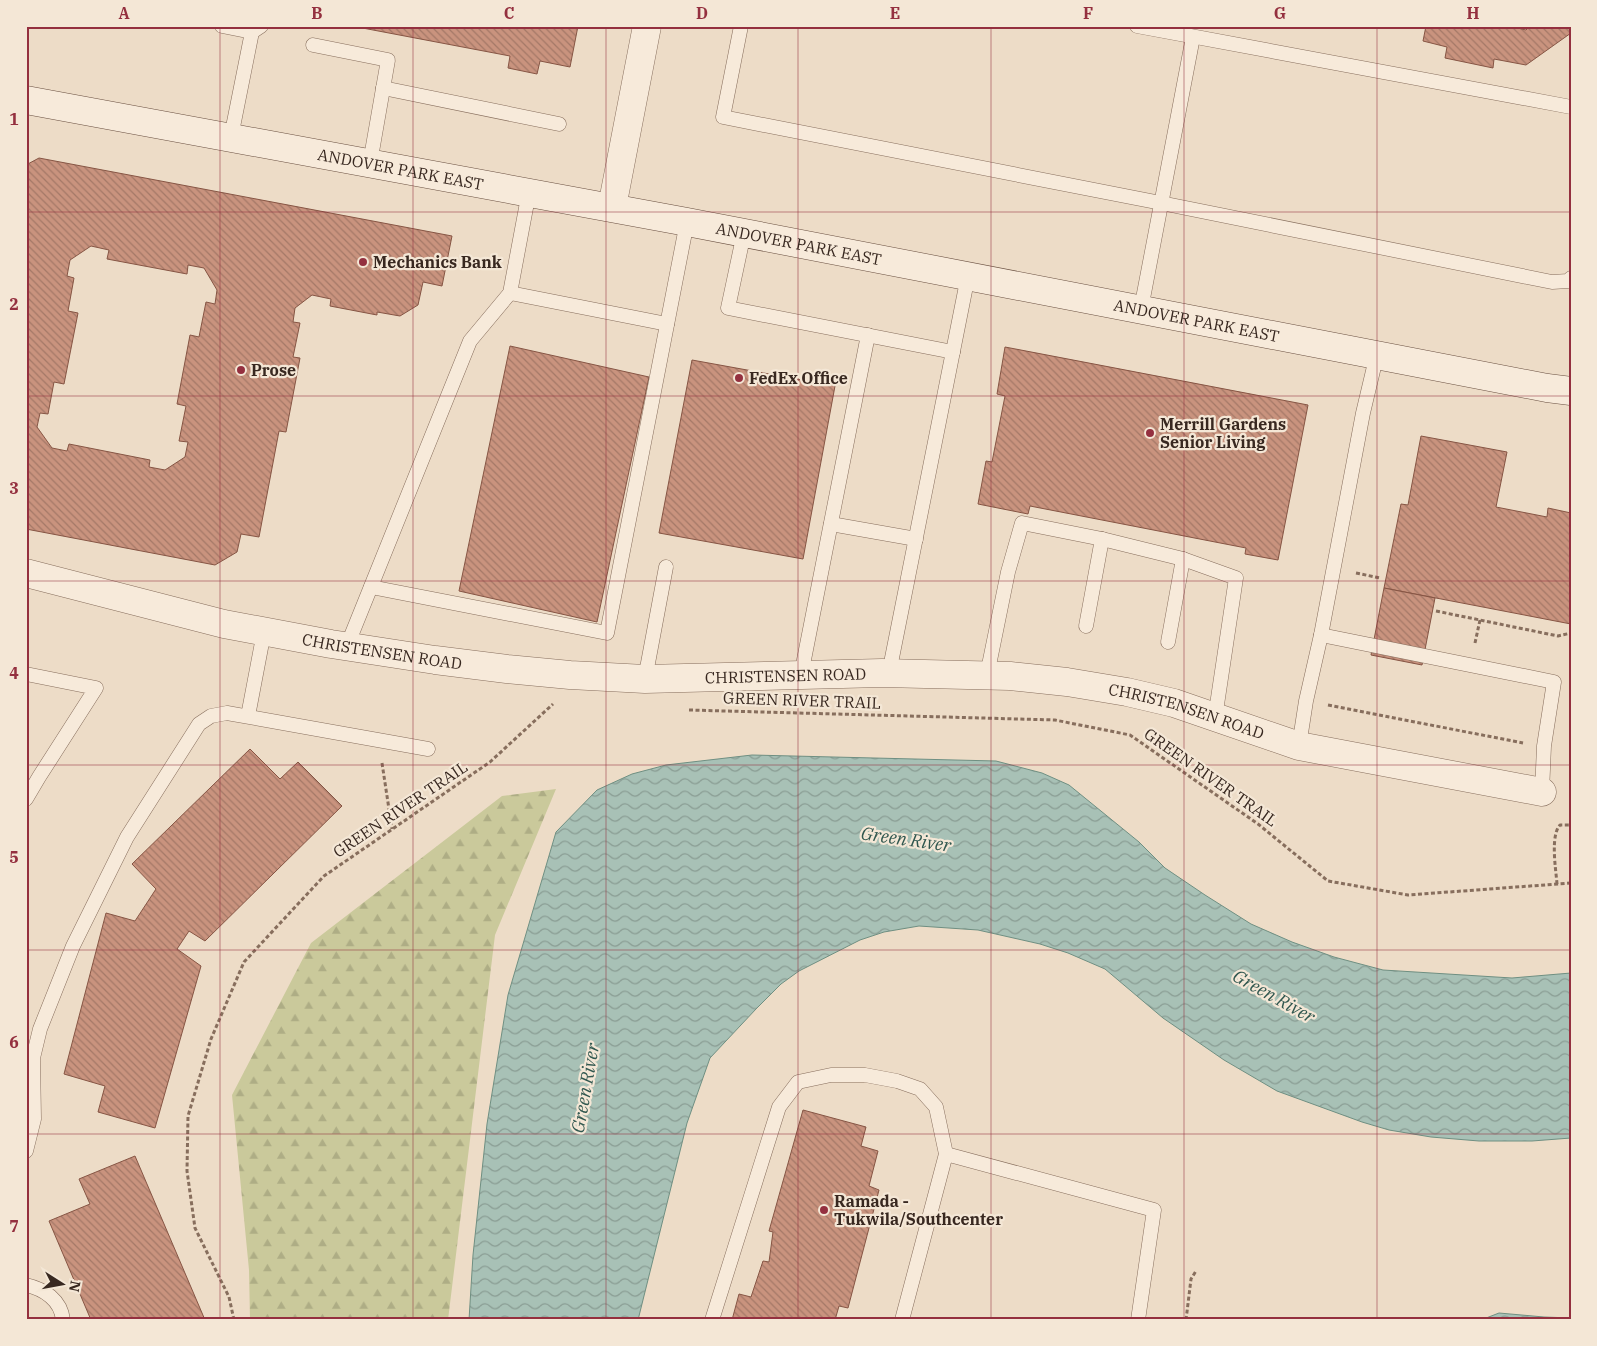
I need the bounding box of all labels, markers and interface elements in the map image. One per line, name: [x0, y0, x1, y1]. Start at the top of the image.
text: A: [118, 3, 130, 23]
text: B: [311, 3, 323, 23]
text: C: [504, 3, 514, 23]
text: D: [696, 3, 708, 23]
text: E: [890, 3, 900, 23]
text: F: [1083, 3, 1093, 23]
text: G: [1274, 3, 1286, 23]
text: H: [1467, 3, 1480, 23]
text: 1: [9, 109, 19, 129]
street label: ANDOVER PARK EAST: [316, 144, 485, 194]
street label: ANDOVER PARK EAST: [714, 218, 883, 269]
place label: Mechanics Bank: [373, 252, 502, 272]
marker: Mechanics Bank: [357, 256, 369, 268]
text: 2: [9, 294, 19, 314]
street label: ANDOVER PARK EAST: [1112, 295, 1281, 346]
place label: Prose: [251, 360, 296, 380]
marker: Prose: [235, 364, 247, 376]
place label: FedEx Office: [749, 368, 848, 388]
marker: FedEx Office: [733, 372, 745, 384]
place label: Merrill Gardens Senior Living: [1160, 414, 1286, 452]
marker: Merrill Gardens Senior Living: [1144, 427, 1156, 439]
text: 3: [9, 478, 19, 498]
street label: CHRISTENSEN ROAD: [301, 629, 463, 673]
text: 4: [9, 663, 19, 683]
street label: CHRISTENSEN ROAD: [705, 663, 866, 687]
street label: CHRISTENSEN ROAD: [1107, 679, 1267, 743]
street label: GREEN RIVER TRAIL: [723, 687, 881, 713]
street label: GREEN RIVER TRAIL: [1141, 724, 1281, 830]
street label: GREEN RIVER TRAIL: [329, 757, 471, 861]
water label: Green River: [860, 821, 954, 857]
text: 5: [9, 847, 19, 867]
water label: Green River: [1229, 964, 1320, 1029]
text: 6: [9, 1032, 19, 1052]
water label: Green River: [566, 1040, 604, 1135]
place label: Ramada - Tukwila/Southcenter: [834, 1191, 1003, 1229]
marker: Ramada - Tukwila/Southcenter: [818, 1204, 830, 1216]
text: 7: [9, 1216, 19, 1236]
north arrow: [38, 1258, 88, 1308]
text: N: [65, 1279, 85, 1294]

